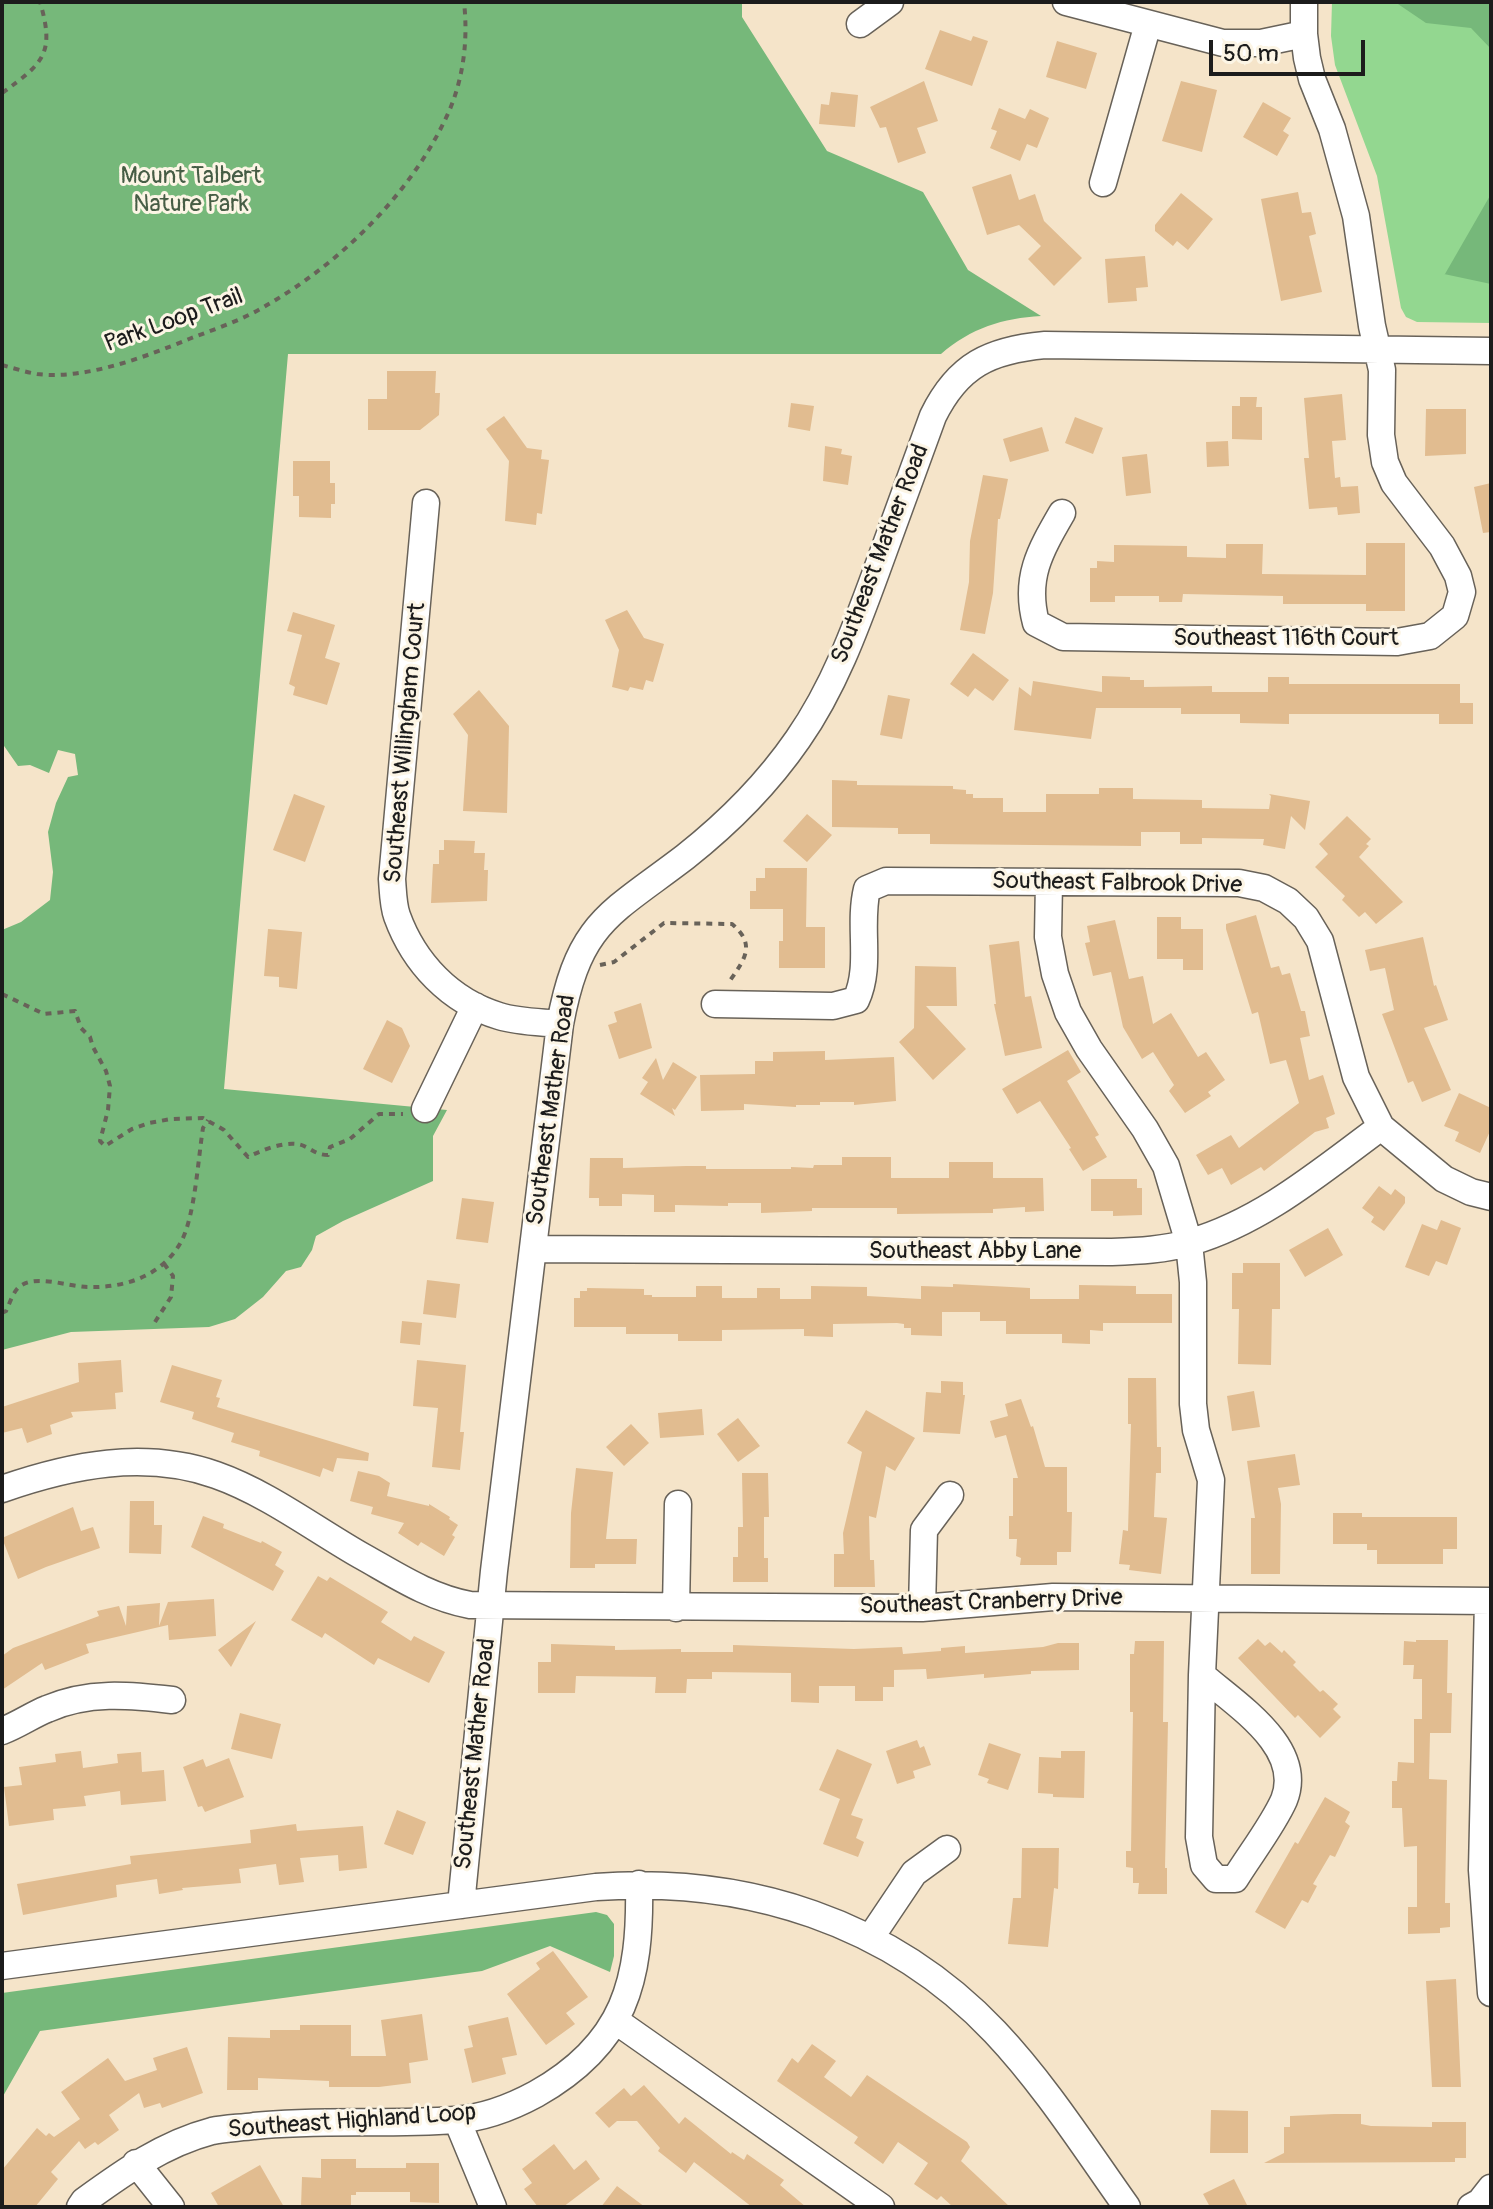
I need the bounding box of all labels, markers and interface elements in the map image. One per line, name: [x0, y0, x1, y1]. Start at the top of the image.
scale bar: [1213, 24, 1369, 74]
text: 50 m: [1223, 39, 1279, 68]
park label: Mount Talbert Nature Park: [120, 163, 262, 219]
street label: Park Loop Trail: [101, 283, 247, 359]
street label: Southeast Mather Road: [826, 440, 936, 668]
street label: Southeast Willingham Court: [379, 602, 433, 884]
street label: Southeast 116th Court: [1173, 625, 1399, 653]
street label: Southeast Falbrook Drive: [992, 867, 1242, 901]
street label: Southeast Mather Road: [522, 993, 582, 1227]
street label: Southeast Abby Lane: [869, 1238, 1081, 1266]
street label: Southeast Cranberry Drive: [859, 1584, 1123, 1622]
street label: Southeast Mather Road: [450, 1637, 502, 1871]
street label: Southeast Highland Loop: [227, 2099, 477, 2145]

